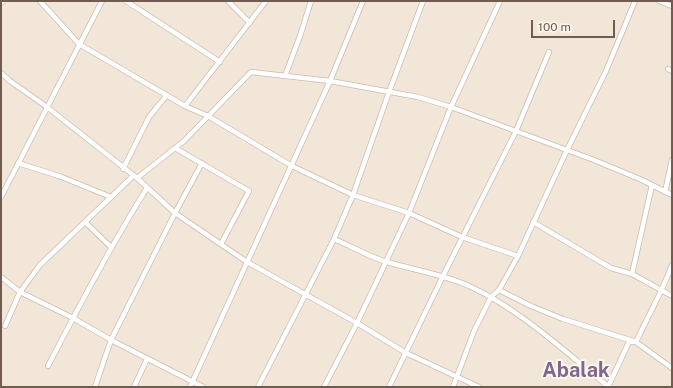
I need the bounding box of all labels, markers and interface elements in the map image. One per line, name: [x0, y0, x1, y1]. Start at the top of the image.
scale bar: [533, 12, 617, 38]
text: 100 m: [538, 20, 571, 34]
district label: Abalak: [542, 359, 610, 383]

